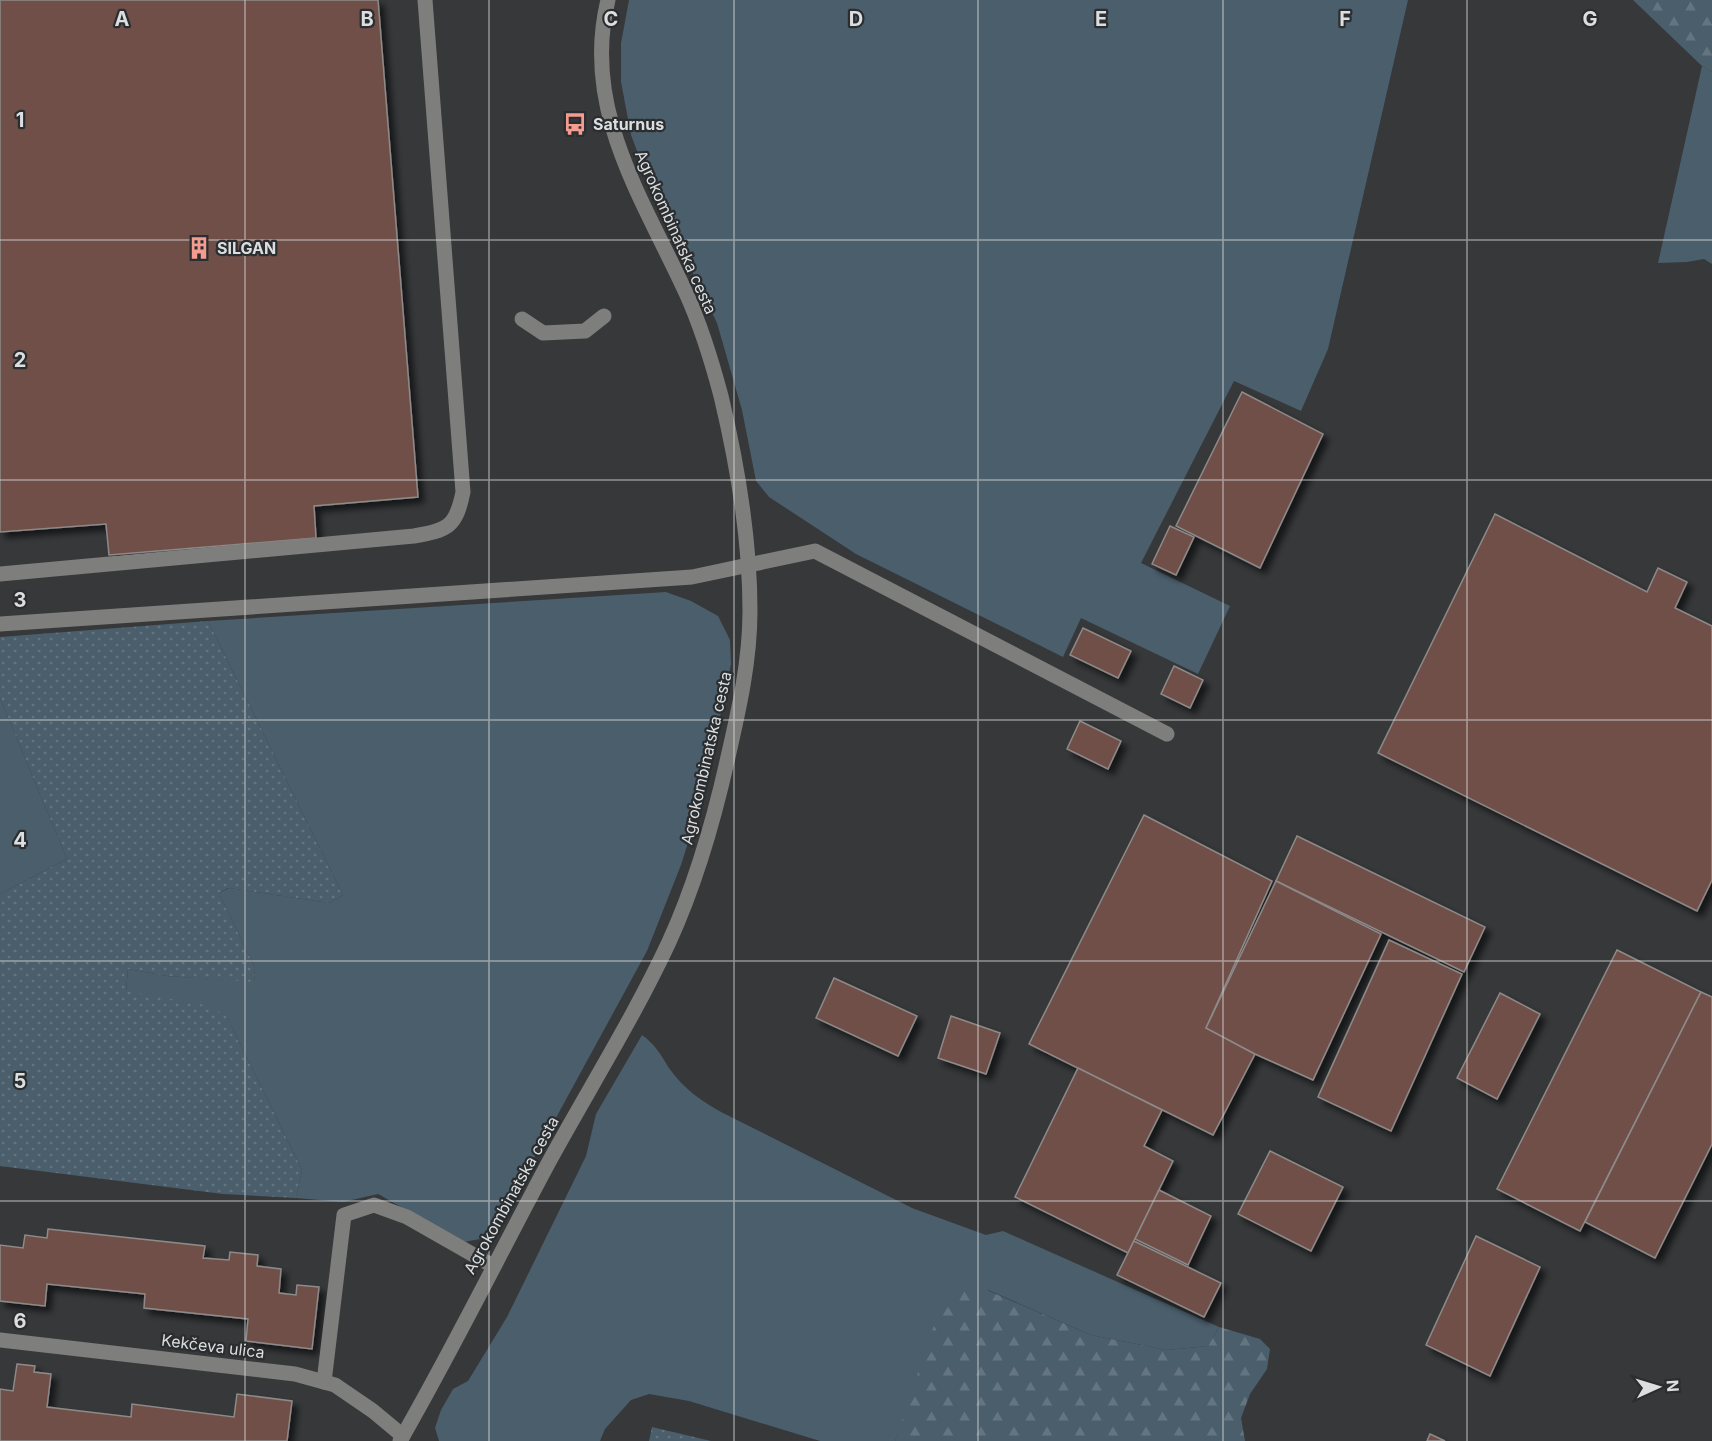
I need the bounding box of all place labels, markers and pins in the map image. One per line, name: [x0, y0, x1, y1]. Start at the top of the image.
bus stop icon: Saturnus: [562, 111, 588, 137]
place label: Saturnus: [593, 114, 664, 134]
building icon: SILGAN: [186, 235, 212, 261]
place label: SILGAN: [217, 238, 276, 258]

